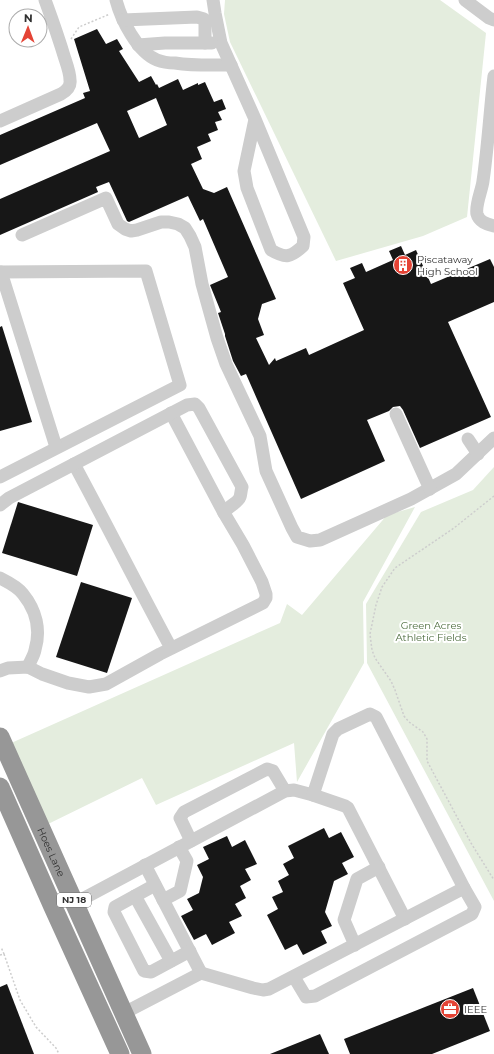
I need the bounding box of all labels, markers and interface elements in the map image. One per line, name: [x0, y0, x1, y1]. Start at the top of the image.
north arrow: [8, 8, 48, 48]
text: N: [24, 11, 33, 25]
place label: Piscataway High School: [417, 253, 478, 278]
building icon: Piscataway High School: [392, 254, 414, 276]
park label: Green Acres Athletic Fields: [395, 619, 467, 644]
street label: Hoes Lane: [34, 826, 68, 879]
road number: NJ 18: [57, 893, 91, 907]
office icon: IEEE: [439, 998, 461, 1020]
place label: IEEE: [464, 1003, 487, 1016]

